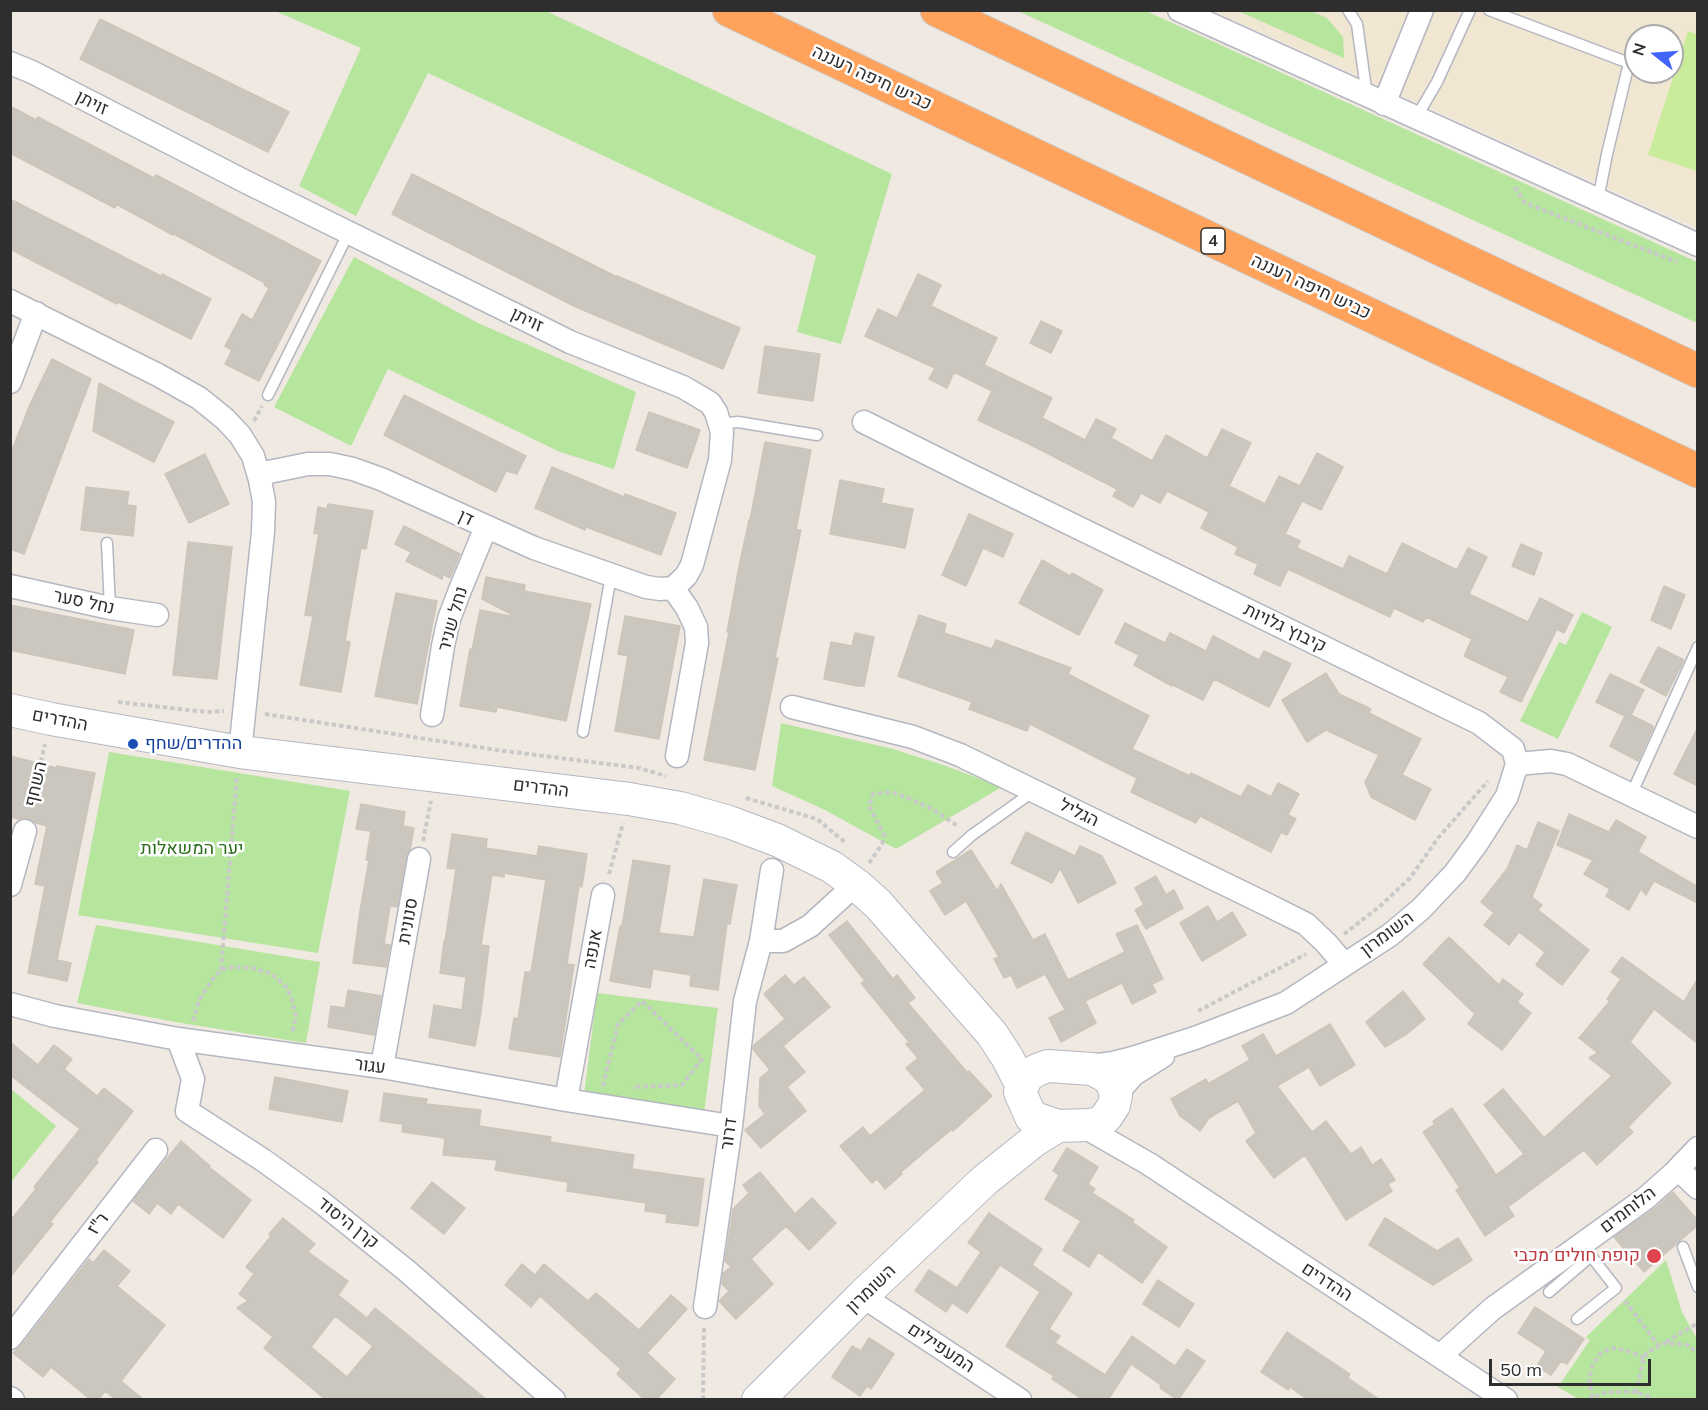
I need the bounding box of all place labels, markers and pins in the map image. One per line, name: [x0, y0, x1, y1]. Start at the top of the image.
place label: ההדרים/שחף: [145, 733, 242, 755]
marker: ההדרים/שחף: [126, 737, 140, 751]
place label: קופת חולים מכבי: [1513, 1245, 1640, 1267]
marker: קופת חולים מכבי: [1645, 1247, 1663, 1265]

